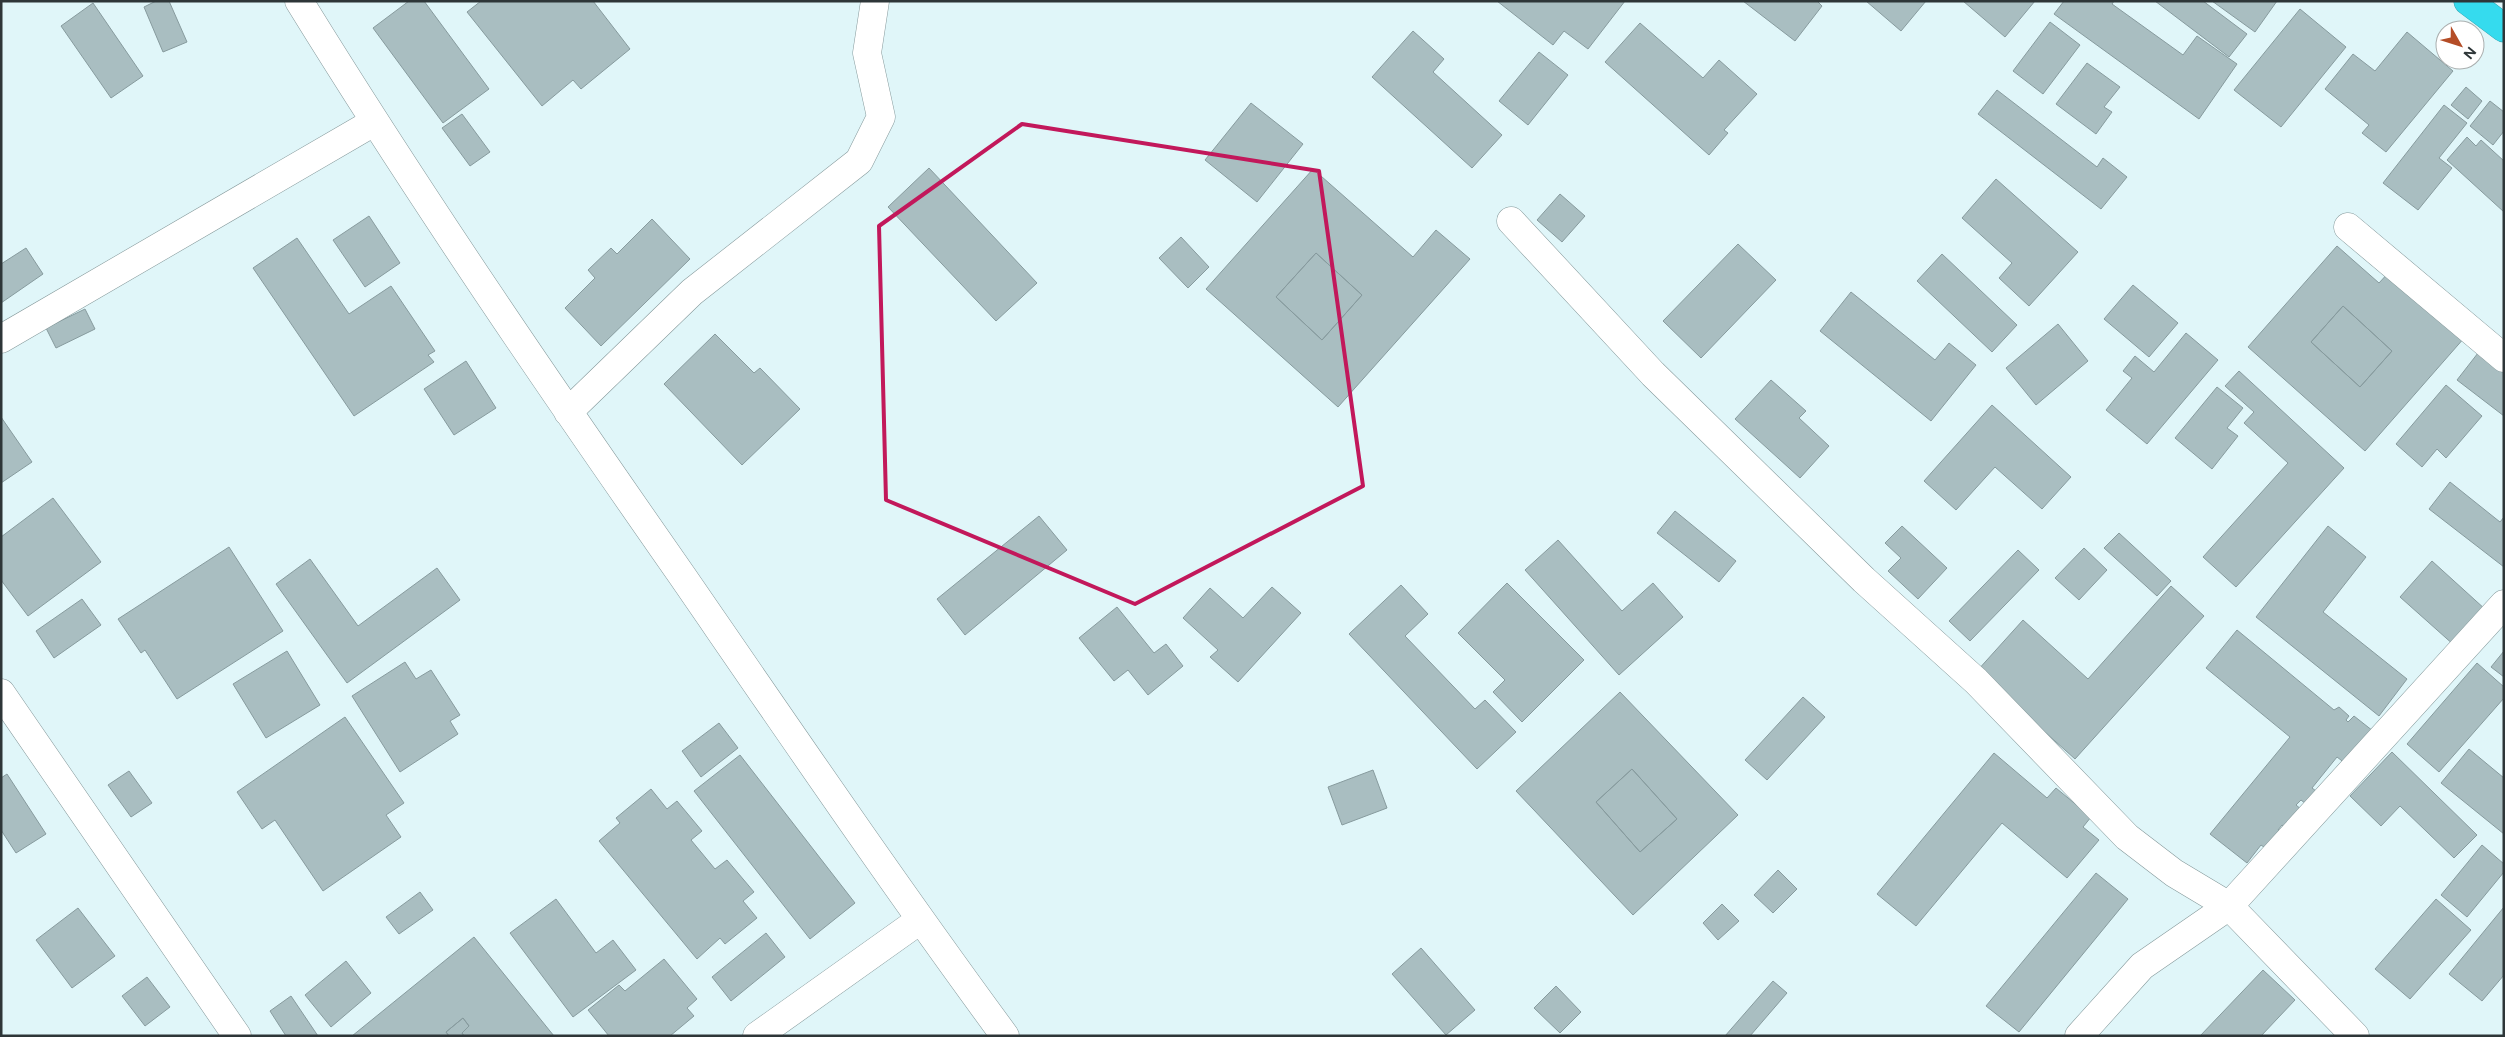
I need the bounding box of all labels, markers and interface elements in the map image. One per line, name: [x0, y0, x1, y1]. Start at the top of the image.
north arrow: [2435, 20, 2485, 70]
text: N: [2460, 43, 2480, 62]

